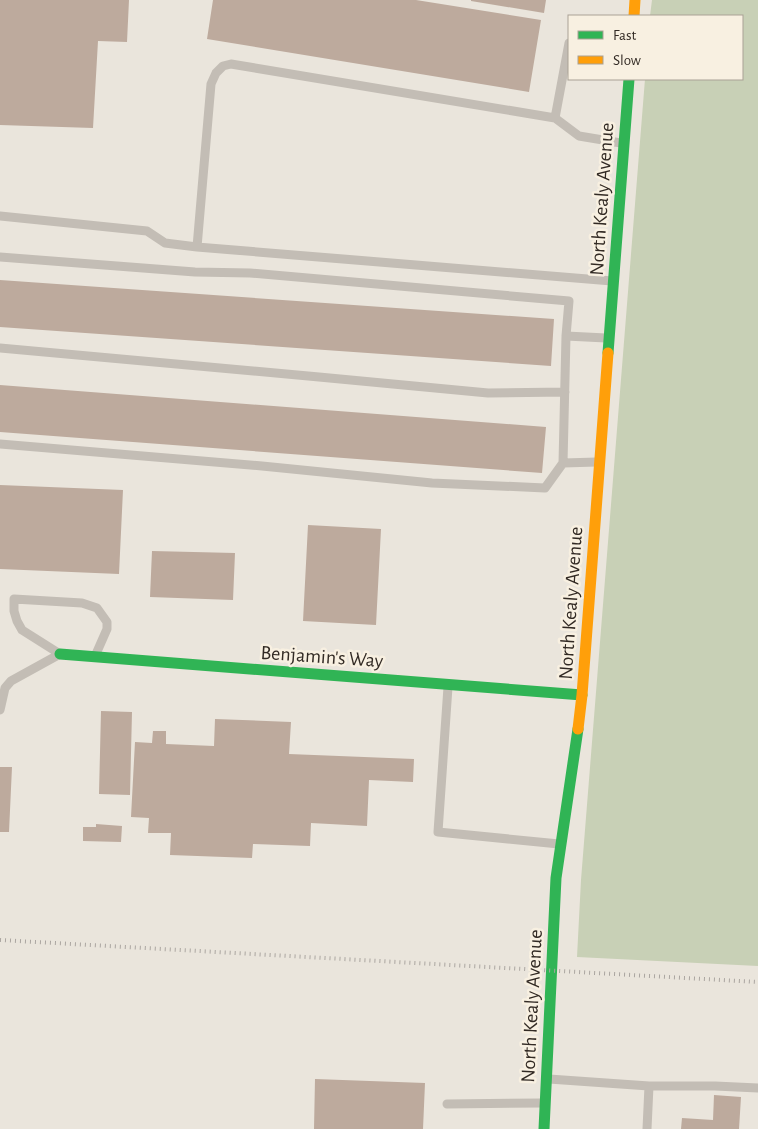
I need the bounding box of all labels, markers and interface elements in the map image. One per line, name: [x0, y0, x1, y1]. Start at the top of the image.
legend: [568, 15, 743, 80]
text: Fast: [613, 28, 637, 43]
text: Slow: [613, 53, 641, 68]
street label: North Kealy Avenue: [587, 122, 617, 276]
street label: North Kealy Avenue: [556, 526, 586, 680]
street label: Benjamin's Way: [260, 643, 384, 671]
street label: North Kealy Avenue: [518, 929, 546, 1083]

